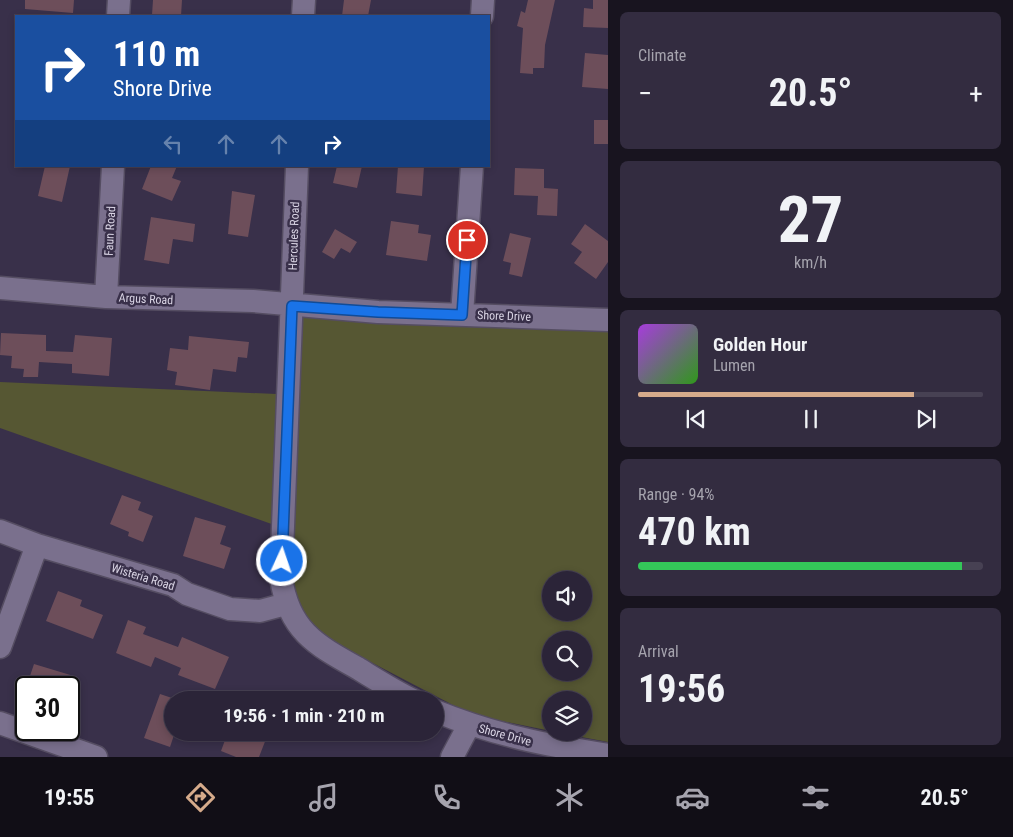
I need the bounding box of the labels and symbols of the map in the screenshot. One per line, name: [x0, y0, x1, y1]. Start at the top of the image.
street label: Hercules Road: [286, 201, 302, 271]
street label: Faun Road: [102, 206, 118, 256]
pin: [446, 219, 488, 261]
street label: Argus Road: [118, 291, 174, 307]
street label: Shore Drive: [477, 308, 532, 324]
position arrow: [255, 534, 307, 586]
street label: Wisteria Road: [110, 561, 176, 593]
speed limit sign: 30: [15, 676, 80, 741]
street label: Shore Drive: [477, 721, 533, 749]

